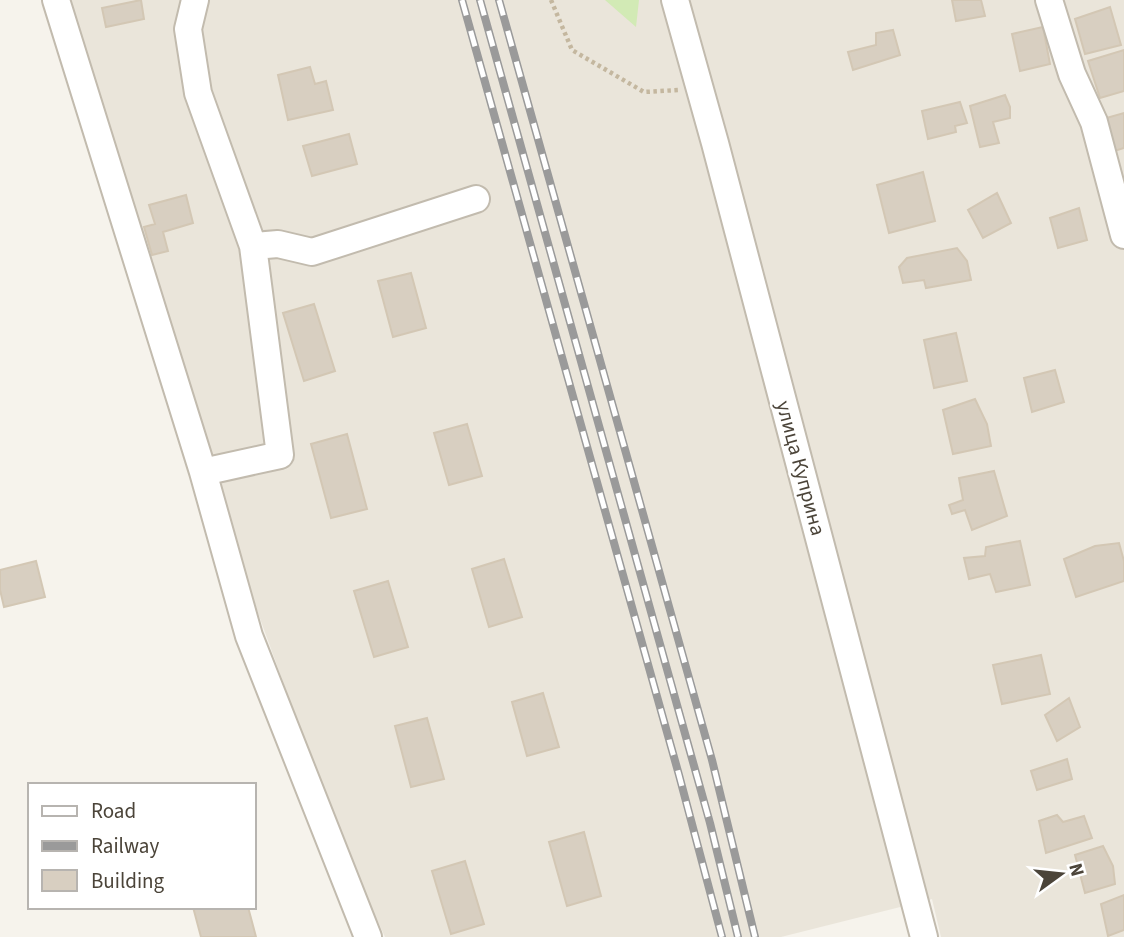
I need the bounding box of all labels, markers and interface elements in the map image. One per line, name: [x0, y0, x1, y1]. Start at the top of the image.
street label: улица Куприна: [769, 397, 833, 539]
legend: [28, 783, 256, 909]
text: Road: [91, 796, 136, 826]
text: Railway: [91, 831, 159, 861]
north arrow: [1026, 839, 1096, 909]
text: N: [1061, 860, 1091, 880]
text: Building: [91, 866, 165, 896]

